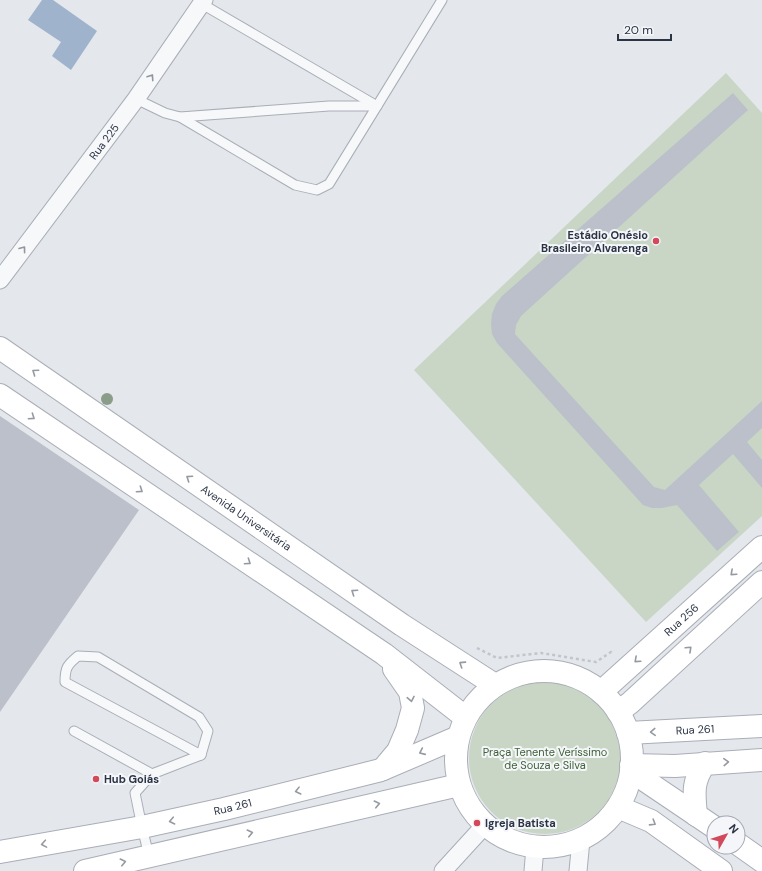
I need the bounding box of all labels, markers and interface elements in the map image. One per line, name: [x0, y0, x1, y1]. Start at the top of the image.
scale bar: [618, 16, 671, 42]
text: 20 m: [624, 22, 653, 38]
one-way arrow: [146, 74, 154, 81]
street label: Rua 225: [86, 121, 122, 162]
place label: Estádio Onésio Brasileiro Alvarenga: [541, 228, 648, 255]
marker: Estádio Onésio Brasileiro Alvarenga: [651, 236, 661, 246]
one-way arrow: [19, 246, 26, 253]
one-way arrow: [32, 369, 39, 377]
one-way arrow: [28, 412, 35, 419]
one-way arrow: [186, 475, 193, 483]
street label: Avenida Universitária: [198, 482, 294, 554]
one-way arrow: [136, 485, 143, 492]
one-way arrow: [244, 557, 251, 565]
one-way arrow: [730, 568, 738, 576]
one-way arrow: [351, 589, 358, 596]
street label: Rua 256: [661, 600, 702, 639]
one-way arrow: [684, 646, 692, 654]
one-way arrow: [634, 655, 642, 663]
one-way arrow: [459, 661, 466, 668]
one-way arrow: [406, 696, 415, 703]
street label: Rua 261: [675, 722, 714, 737]
one-way arrow: [650, 727, 656, 736]
park label: Praça Tenente Veríssimo de Souza e Silva: [483, 745, 607, 772]
one-way arrow: [419, 748, 426, 756]
one-way arrow: [723, 757, 729, 766]
place label: Hub Goiás: [104, 772, 159, 786]
marker: Hub Goiás: [91, 774, 101, 784]
one-way arrow: [295, 786, 302, 794]
street label: Rua 261: [212, 795, 253, 818]
one-way arrow: [373, 801, 380, 809]
north arrow: [706, 815, 746, 855]
one-way arrow: [169, 816, 175, 824]
place label: Igreja Batista: [485, 816, 556, 830]
marker: Igreja Batista: [472, 818, 482, 828]
one-way arrow: [649, 818, 656, 826]
text: N: [726, 821, 742, 836]
one-way arrow: [247, 829, 253, 837]
one-way arrow: [41, 840, 47, 848]
one-way arrow: [120, 859, 126, 867]

